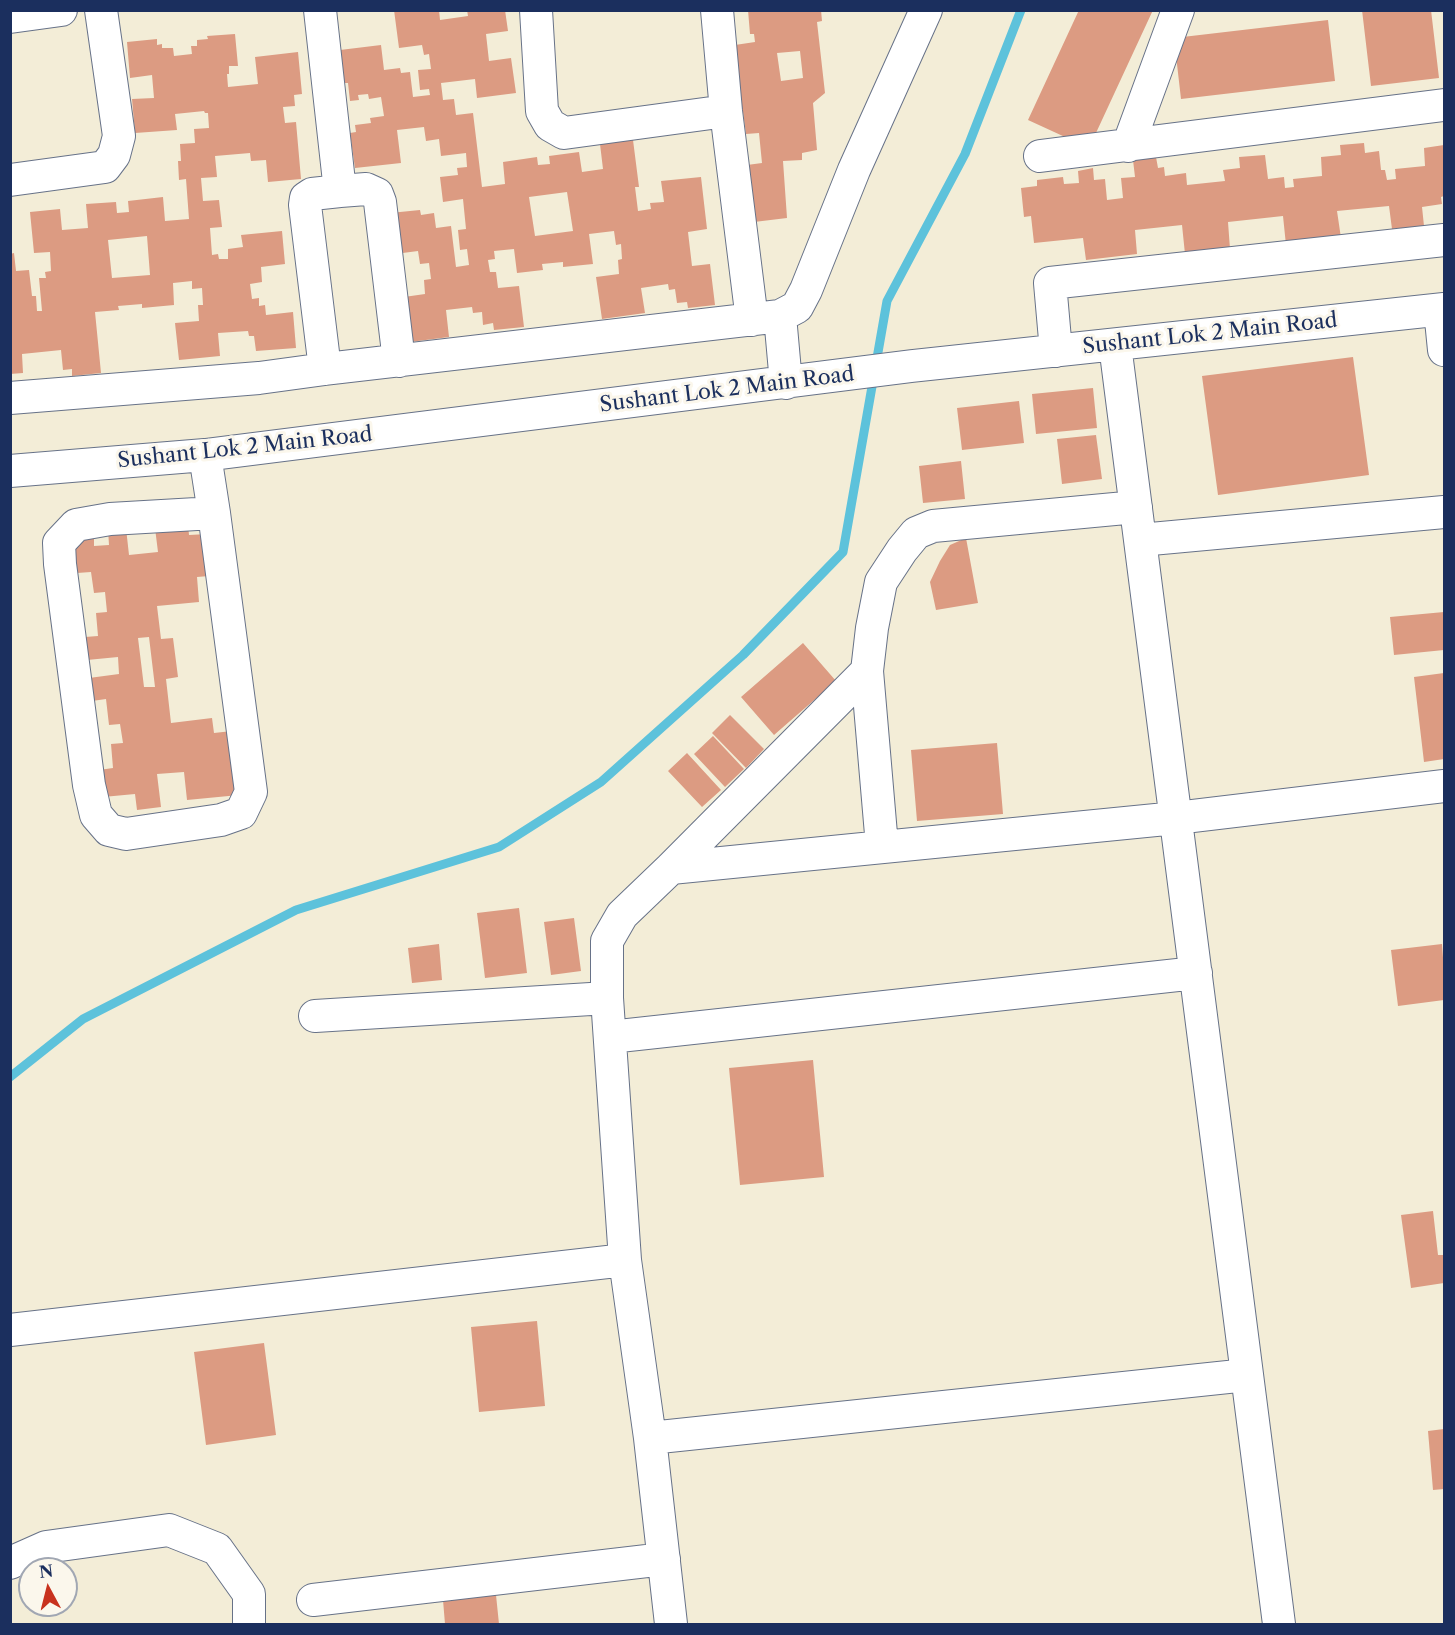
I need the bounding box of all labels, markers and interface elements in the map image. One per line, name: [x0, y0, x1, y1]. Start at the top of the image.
street label: Sushant Lok 2 Main Road: [1081, 308, 1339, 360]
street label: Sushant Lok 2 Main Road: [598, 362, 856, 418]
street label: Sushant Lok 2 Main Road: [116, 422, 374, 474]
north arrow: [18, 1557, 78, 1617]
text: N: [38, 1560, 54, 1582]

